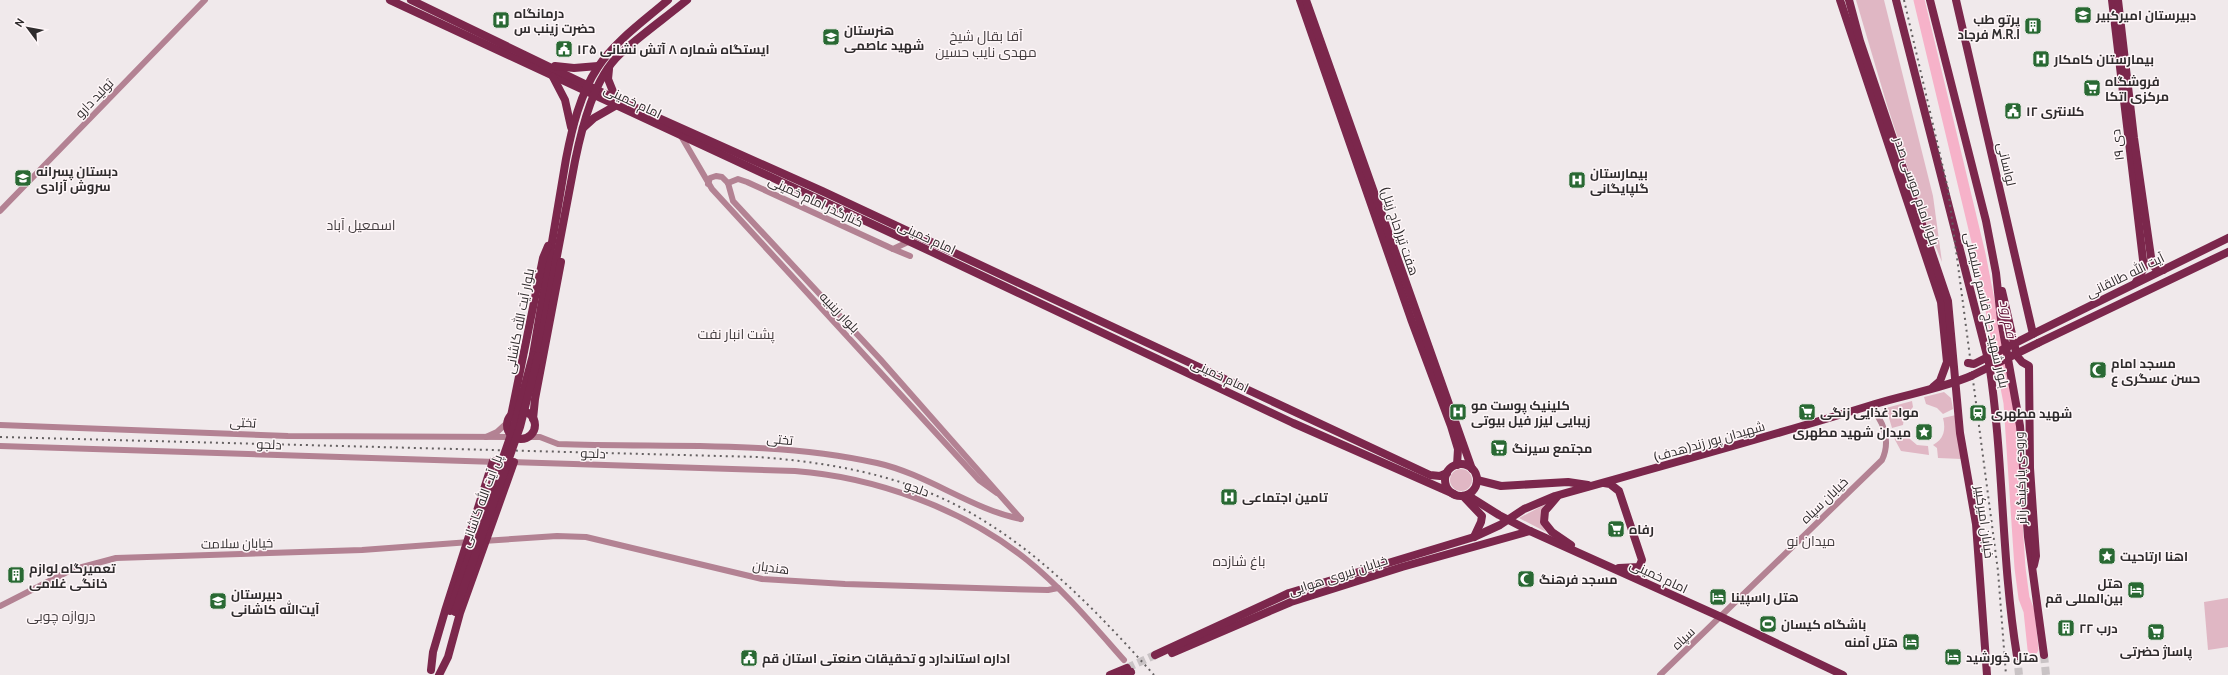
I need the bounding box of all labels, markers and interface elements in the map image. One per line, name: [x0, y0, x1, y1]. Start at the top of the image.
place label: درمانگاه حضرت زینب س: [514, 5, 595, 37]
school or university icon: دبیرستان امیرکبیر: [2073, 5, 2093, 25]
place label: دبیرستان امیرکبیر: [2095, 7, 2196, 23]
north arrow: [8, 8, 48, 48]
hospital icon: درمانگاه حضرت زینب س: [491, 10, 511, 30]
place label: پرتو طب فرجاد M.R.I: [1957, 11, 2020, 42]
text: N: [12, 16, 28, 30]
building icon: پرتو طب فرجاد M.R.I: [2023, 16, 2043, 36]
place label: هنرستان شهید عاصمی: [844, 22, 924, 54]
school or university icon: هنرستان شهید عاصمی: [821, 27, 841, 47]
district label: آقا بقال شیخ مهدی نایب حسین: [935, 27, 1037, 61]
public building icon: ایستگاه شماره ۸ آتش نشانی ۱۲۵: [554, 39, 574, 59]
place label: ایستگاه شماره ۸ آتش نشانی ۱۲۵: [577, 41, 769, 57]
hospital icon: بیمارستان کامکار: [2031, 49, 2051, 69]
place label: بیمارستان کامکار: [2053, 51, 2154, 67]
place label: فروشگاه مرکزی اتکا: [2105, 73, 2169, 104]
street label: تولید دارو: [71, 75, 117, 121]
supermarket icon: فروشگاه مرکزی اتکا: [2082, 78, 2102, 98]
street label: امام خمینی: [601, 81, 664, 123]
public building icon: کلانتری ۱۲: [2003, 101, 2023, 121]
place label: کلانتری ۱۲: [2026, 103, 2084, 119]
street label: ۱۹ دی: [2107, 128, 2127, 162]
street label: بلوار امام موسی صدر: [1889, 134, 1943, 248]
street label: لواسانی: [1994, 141, 2020, 187]
place label: دبستان پسرانه سروش آزادی: [36, 163, 118, 195]
place label: بیمارستان گلپایگانی: [1590, 165, 1649, 198]
school or university icon: دبستان پسرانه سروش آزادی: [13, 168, 33, 188]
hospital icon: بیمارستان گلپایگانی: [1567, 170, 1587, 190]
street label: کنارگذر امام خمینی: [765, 172, 866, 232]
street label: هفت تیر(حاج زینل): [1376, 184, 1423, 278]
district label: اسمعیل آباد: [326, 216, 396, 234]
street label: امام خمینی: [895, 217, 958, 259]
street label: بلوار شهید حاج قاسم سلیمانی: [1959, 231, 2013, 390]
street label: آیت الله طالقانی: [2083, 249, 2167, 301]
street label: بلوار آیت الله کاشانی: [501, 267, 537, 375]
street label: بلوار زینبیه: [817, 288, 863, 336]
water label: قم رود: [1994, 298, 2021, 341]
district label: پشت انبار نفت: [697, 325, 775, 344]
street label: امام خمینی: [1188, 355, 1251, 397]
place label: مسجد امام حسن عسگری ع: [2111, 355, 2200, 387]
mosque icon: مسجد امام حسن عسگری ع: [2088, 360, 2108, 380]
place label: کلینیک پوست مو زیبایی لیزر فیل بیوتی: [1471, 397, 1590, 429]
hospital icon: کلینیک پوست مو زیبایی لیزر فیل بیوتی: [1448, 402, 1468, 422]
supermarket icon: مواد غذایی زنگی: [1797, 402, 1817, 422]
station icon: شهید مطهری: [1968, 403, 1988, 423]
place label: مواد غذایی زنگی: [1820, 404, 1919, 421]
place label: شهید مطهری: [1991, 405, 2072, 422]
street label: تختی: [229, 413, 257, 431]
street label: شهیدان پور زند(هدف): [1651, 417, 1767, 466]
place icon: میدان شهید مطهری: [1914, 422, 1934, 442]
place label: میدان شهید مطهری: [1793, 424, 1911, 441]
street label: تختی: [766, 430, 794, 448]
street label: ورودی پارکینگ زائر: [2010, 431, 2032, 526]
street label: دلجو: [256, 436, 282, 452]
supermarket icon: مجتمع سیرنگ: [1489, 438, 1509, 458]
place label: مجتمع سیرنگ: [1512, 440, 1592, 457]
street label: دلجو: [580, 445, 606, 461]
street label: پل آیت الله کاشانی: [457, 452, 507, 550]
street label: خیابان سپاه: [1797, 473, 1852, 527]
street label: دلجو: [902, 476, 932, 500]
street label: خیابان امیرکبیر: [1972, 484, 1998, 559]
hospital icon: تامین اجتماعی: [1219, 487, 1239, 507]
place label: تامین اجتماعی: [1242, 489, 1328, 505]
supermarket icon: رفاه: [1606, 519, 1626, 539]
place label: رفاه: [1629, 521, 1654, 537]
district label: میدان نو: [1787, 532, 1835, 550]
street label: خیابان سلامت: [201, 534, 273, 552]
place icon: اهنا ارتاحیت: [2097, 546, 2117, 566]
place label: اهنا ارتاحیت: [2120, 548, 2188, 564]
street label: خیابان نیروی هوایی: [1287, 551, 1389, 599]
district label: باغ شازده: [1212, 552, 1266, 570]
street label: امام خمینی: [1627, 556, 1690, 598]
street label: هندیان: [752, 557, 790, 577]
place label: تعمیرگاه لوازم خانگی غلامی: [29, 560, 116, 591]
building icon: تعمیرگاه لوازم خانگی غلامی: [6, 565, 26, 585]
mosque icon: مسجد فرهنگ: [1516, 569, 1536, 589]
place label: مسجد فرهنگ: [1539, 571, 1618, 587]
place label: هتل بین‌المللی قم: [2045, 575, 2123, 608]
hotel icon: هتل بین‌المللی قم: [2126, 580, 2146, 600]
place label: دبیرستان آیت‌الله کاشانی: [231, 586, 320, 617]
hotel icon: هتل راسپینا: [1708, 587, 1728, 607]
place label: هتل راسپینا: [1731, 589, 1799, 607]
school or university icon: دبیرستان آیت‌الله کاشانی: [208, 591, 228, 611]
district label: دروازه چوبی: [27, 607, 95, 626]
sports icon: باشگاه کیسان: [1758, 614, 1778, 634]
place label: باشگاه کیسان: [1781, 616, 1866, 632]
building icon: درب ۲۲: [2056, 618, 2076, 638]
place label: درب ۲۲: [2079, 620, 2118, 636]
supermarket icon: پاساژ حضرتی: [2146, 622, 2166, 642]
street label: سپاه: [1668, 623, 1699, 653]
hotel icon: هتل آمنه: [1901, 632, 1921, 652]
place label: هتل آمنه: [1844, 634, 1898, 650]
place label: پاساژ حضرتی: [2120, 643, 2192, 661]
hotel icon: هتل خورشید: [1943, 647, 1963, 667]
public building icon: اداره استاندارد و تحقیقات صنعتی استان قم: [739, 648, 759, 668]
place label: هتل خورشید: [1966, 649, 2039, 666]
place label: اداره استاندارد و تحقیقات صنعتی استان قم: [762, 650, 1010, 668]

